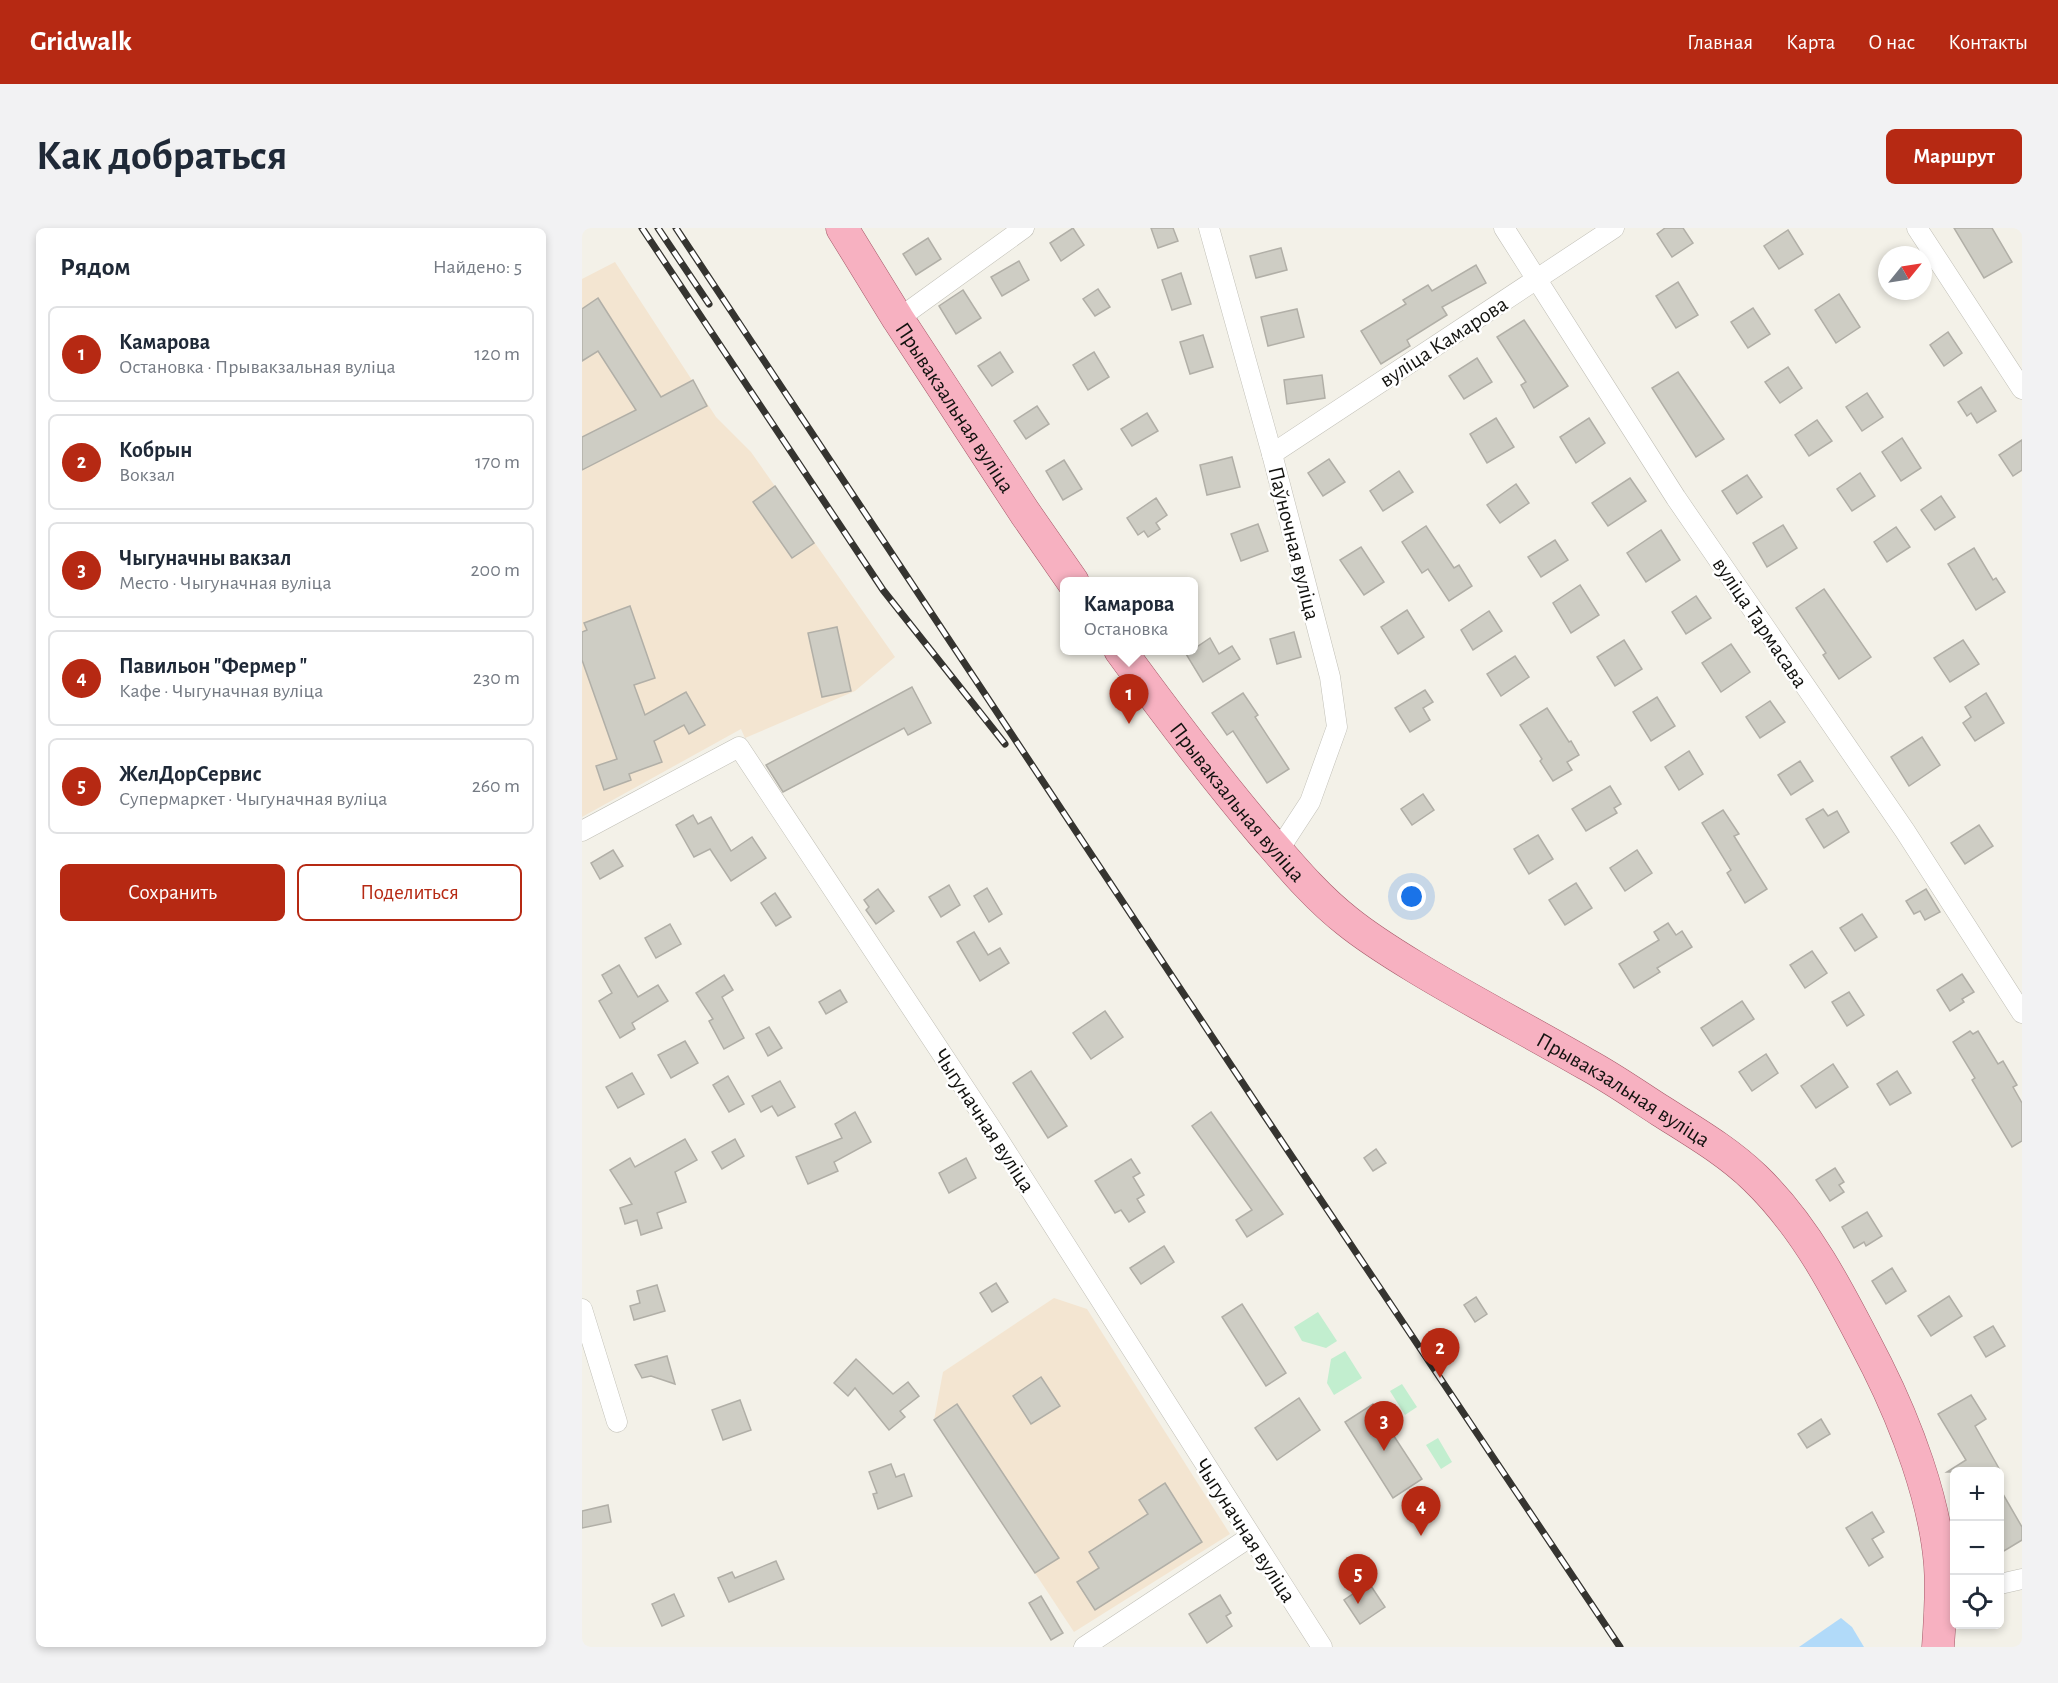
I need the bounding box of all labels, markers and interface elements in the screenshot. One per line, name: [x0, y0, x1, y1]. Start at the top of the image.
text: Gridwalk: [30, 28, 132, 56]
text: Главная: [1687, 32, 1753, 53]
text: Карта: [1786, 32, 1835, 53]
text: О нас: [1868, 32, 1915, 53]
text: Контакты: [1948, 32, 2028, 53]
button: Маршрут: [1886, 129, 2022, 184]
text: Как добраться: [36, 135, 287, 177]
north arrow: [1878, 246, 1932, 300]
text: Рядом: [60, 254, 131, 280]
text: Найдено: 5: [433, 257, 522, 277]
street label: вуліца Камарова: [1376, 292, 1511, 391]
street label: Прывакзальная вуліца: [891, 318, 1018, 497]
text: Камарова: [119, 331, 210, 353]
text: 1: [78, 344, 85, 364]
text: 120 m: [474, 344, 520, 364]
text: Остановка · Прывакзальная вуліца: [119, 357, 396, 377]
text: Кобрын: [119, 439, 192, 461]
text: 2: [77, 452, 86, 472]
text: 170 m: [475, 452, 520, 472]
street label: Паўночная вуліца: [1264, 464, 1324, 622]
text: Вокзал: [119, 465, 175, 485]
text: Чыгуначны вакзал: [119, 547, 291, 569]
street label: вуліца Тармасава: [1709, 553, 1812, 692]
text: 3: [77, 560, 86, 580]
text: 200 m: [470, 560, 520, 580]
text: Место · Чыгуначная вуліца: [119, 573, 332, 593]
popup: [1060, 577, 1198, 655]
text: Камарова: [1083, 593, 1175, 615]
text: Остановка: [1083, 619, 1168, 639]
text: Павильон "Фермер ": [119, 655, 307, 677]
text: 4: [76, 668, 87, 688]
text: 230 m: [473, 668, 520, 688]
pin: 1: [1110, 674, 1148, 724]
text: Кафе · Чыгуначная вуліца: [119, 681, 323, 701]
street label: Прывакзальная вуліца: [1166, 718, 1309, 886]
text: ЖелДорСервис: [119, 763, 262, 785]
text: 5: [77, 776, 86, 796]
text: 260 m: [472, 776, 520, 796]
text: Супермаркет · Чыгуначная вуліца: [119, 789, 387, 809]
button: Сохранить: [60, 864, 285, 921]
button: Поделиться: [297, 864, 522, 921]
your location: [1397, 882, 1426, 911]
street label: Прывакзальная вуліца: [1533, 1028, 1714, 1151]
street label: Чыгуначная вуліца: [930, 1045, 1039, 1196]
pin: 2: [1420, 1328, 1460, 1378]
pin: 3: [1364, 1402, 1404, 1451]
street label: Чыгуначная вуліца: [1191, 1455, 1300, 1606]
map controls: [1950, 1467, 2004, 1629]
button: +: [1950, 1467, 2004, 1521]
pin: 4: [1402, 1486, 1440, 1536]
button: −: [1950, 1521, 2004, 1575]
pin: 5: [1338, 1554, 1378, 1604]
button: locate: [1950, 1575, 2004, 1629]

